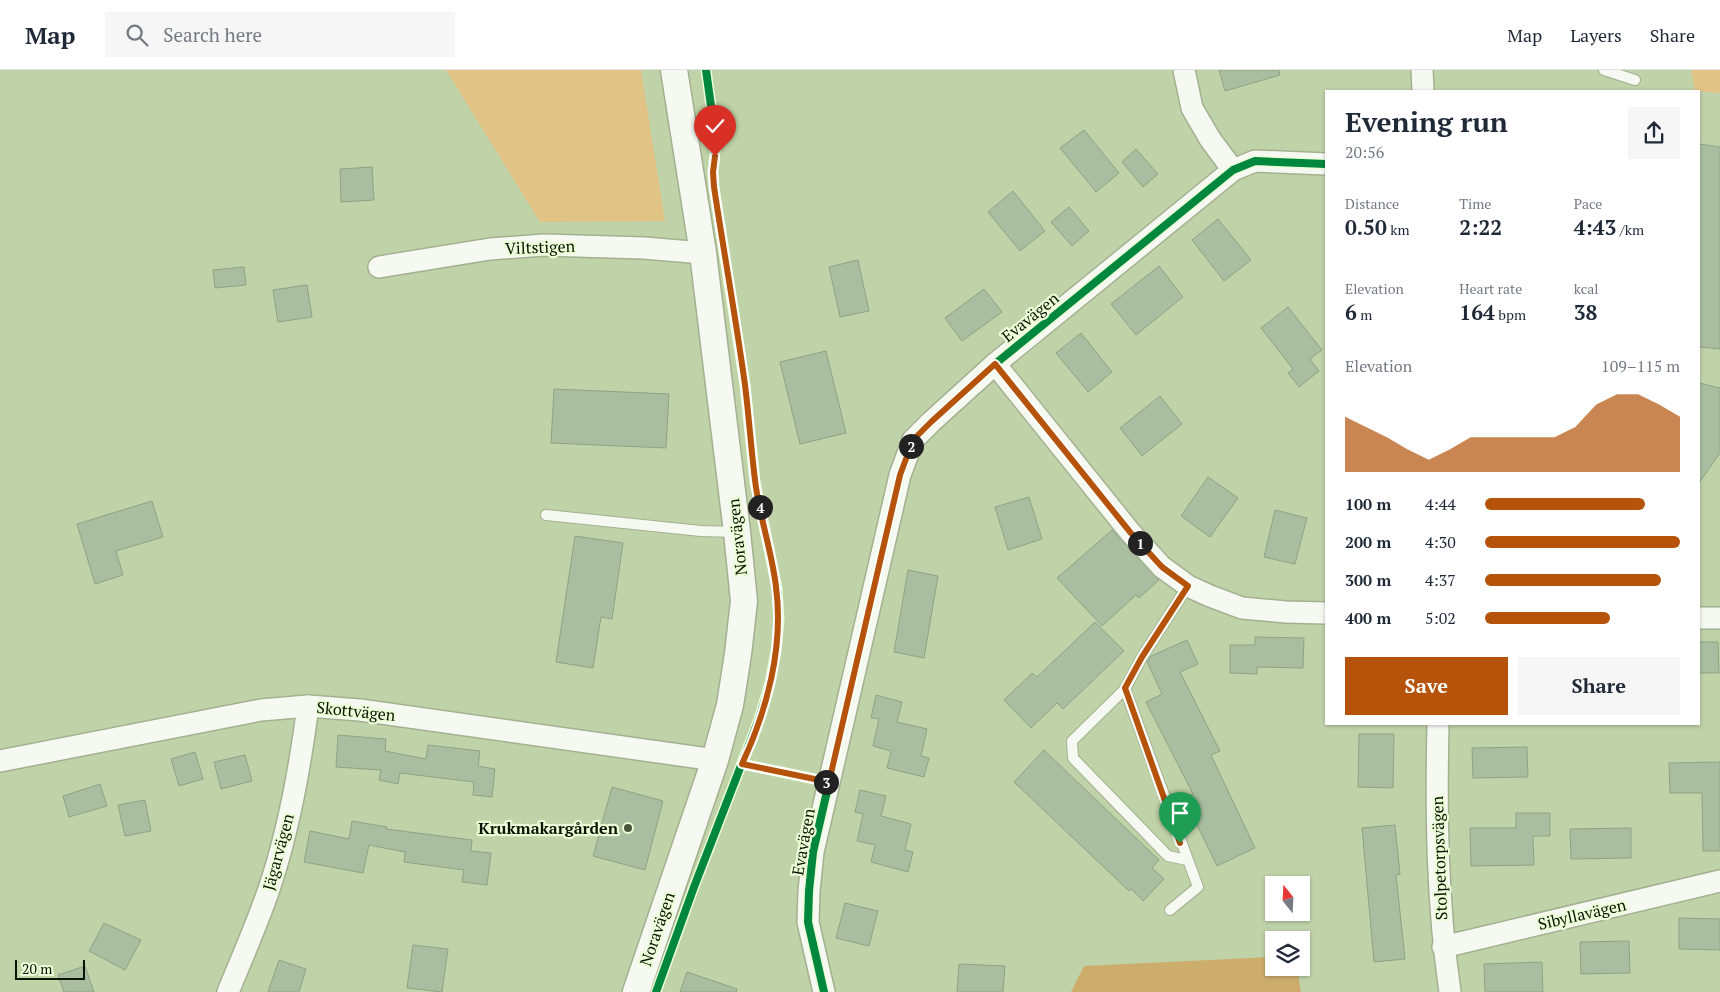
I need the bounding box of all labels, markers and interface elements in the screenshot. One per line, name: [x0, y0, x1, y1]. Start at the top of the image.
search box: [105, 12, 455, 57]
text: Map: [25, 19, 75, 51]
icon: search: [123, 21, 151, 49]
text: Search here: [163, 22, 262, 47]
text: Map: [1507, 23, 1542, 47]
text: Layers: [1570, 23, 1622, 47]
text: Share: [1650, 23, 1695, 47]
text: Evening run: [1345, 103, 1508, 140]
pin: [694, 105, 736, 156]
button: share: [1628, 107, 1680, 159]
icon: check: [701, 112, 729, 140]
text: 20:56: [1345, 141, 1384, 163]
text: Distance: [1345, 194, 1399, 213]
text: Time: [1459, 194, 1491, 213]
text: Pace: [1574, 194, 1602, 213]
text: 0.50: [1345, 213, 1387, 241]
text: 2:22: [1459, 213, 1502, 241]
text: 4:43: [1574, 213, 1616, 241]
text: km: [1387, 220, 1410, 239]
text: /km: [1616, 220, 1644, 239]
street label: Viltstigen: [505, 235, 576, 259]
text: Elevation: [1345, 279, 1404, 298]
text: Heart rate: [1459, 279, 1522, 298]
text: kcal: [1574, 279, 1599, 298]
street label: Evavägen: [997, 287, 1064, 347]
text: 6: [1345, 298, 1357, 326]
text: 164: [1459, 298, 1495, 326]
text: 38: [1574, 298, 1597, 326]
text: m: [1357, 305, 1372, 324]
text: bpm: [1495, 305, 1526, 324]
text: Elevation: [1345, 355, 1412, 377]
text: 109–115 m: [1601, 355, 1680, 377]
pin: 2: [898, 434, 924, 458]
text: 2: [908, 437, 915, 456]
text: 100 m: [1345, 493, 1391, 515]
text: 4:44: [1425, 493, 1456, 515]
pin: 4: [748, 494, 772, 520]
street label: Noravägen: [722, 497, 752, 576]
text: 4: [757, 498, 764, 517]
pin: 1: [1128, 530, 1152, 556]
text: 200 m: [1345, 531, 1391, 553]
text: 4:30: [1425, 531, 1456, 553]
text: 1: [1137, 534, 1144, 553]
text: 300 m: [1345, 569, 1391, 591]
text: 4:37: [1425, 569, 1456, 591]
text: 400 m: [1345, 607, 1391, 629]
text: 5:02: [1425, 607, 1456, 629]
button: Save: [1345, 657, 1508, 715]
button: Share: [1518, 657, 1680, 715]
street label: Skottvägen: [315, 696, 397, 726]
pin: 3: [814, 770, 838, 794]
text: 3: [823, 773, 830, 792]
pin: [1159, 792, 1201, 843]
street label: Stolpetorpsvägen: [1426, 795, 1452, 921]
icon: arrive: [1166, 799, 1194, 827]
street label: Evavägen: [786, 806, 820, 877]
street label: Jägarvägen: [257, 811, 299, 893]
place label: Krukmakargården: [478, 817, 619, 839]
marker: Krukmakargården: [622, 822, 634, 834]
north arrow: [1265, 876, 1310, 921]
map controls: [1265, 876, 1310, 976]
street label: Noravägen: [634, 889, 680, 969]
street label: Sibyllavägen: [1536, 893, 1629, 935]
button: layers: [1265, 931, 1310, 976]
scale bar: [15, 957, 85, 980]
text: 20 m: [22, 959, 52, 978]

